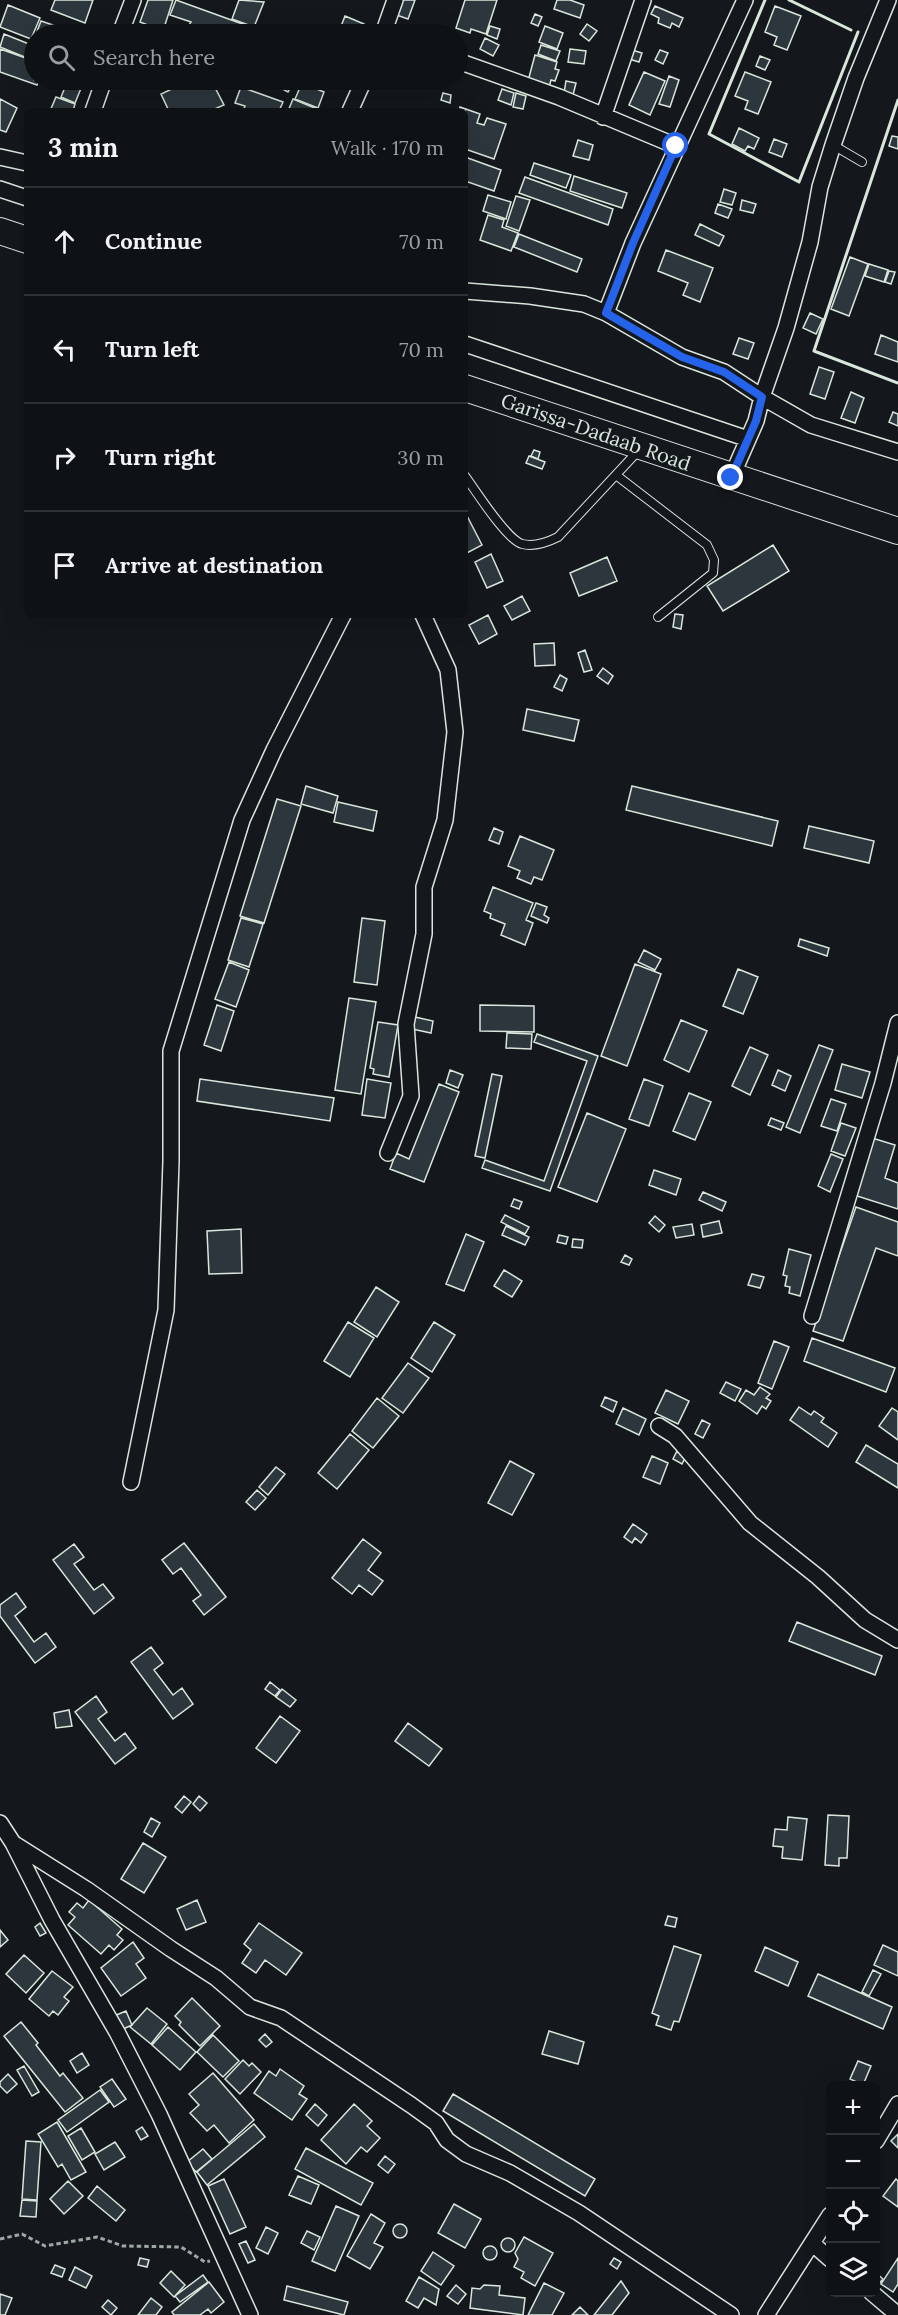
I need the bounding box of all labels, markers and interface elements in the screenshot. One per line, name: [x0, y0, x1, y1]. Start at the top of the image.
search box: [24, 24, 468, 90]
icon: search: [45, 41, 78, 74]
text: Search here: [93, 43, 215, 71]
text: 3 min: [48, 131, 118, 164]
route start: [662, 132, 688, 158]
text: Walk · 170 m: [331, 135, 444, 160]
icon: ahead: [48, 225, 81, 258]
text: Continue: [105, 227, 202, 255]
text: 70 m: [399, 229, 444, 254]
icon: left: [48, 333, 81, 366]
text: Turn left: [105, 335, 199, 363]
text: 70 m: [399, 337, 444, 362]
street label: Garissa-Dadaab Road: [498, 387, 694, 476]
icon: right: [48, 441, 81, 474]
text: Turn right: [105, 443, 216, 471]
text: 30 m: [397, 445, 444, 470]
route end: [717, 464, 743, 490]
icon: arrive: [48, 549, 81, 582]
text: Arrive at destination: [105, 551, 323, 579]
map controls: [826, 2081, 880, 2297]
button: +: [826, 2081, 880, 2135]
button: −: [826, 2135, 880, 2189]
button: locate: [826, 2189, 880, 2243]
button: layers: [826, 2243, 880, 2297]

